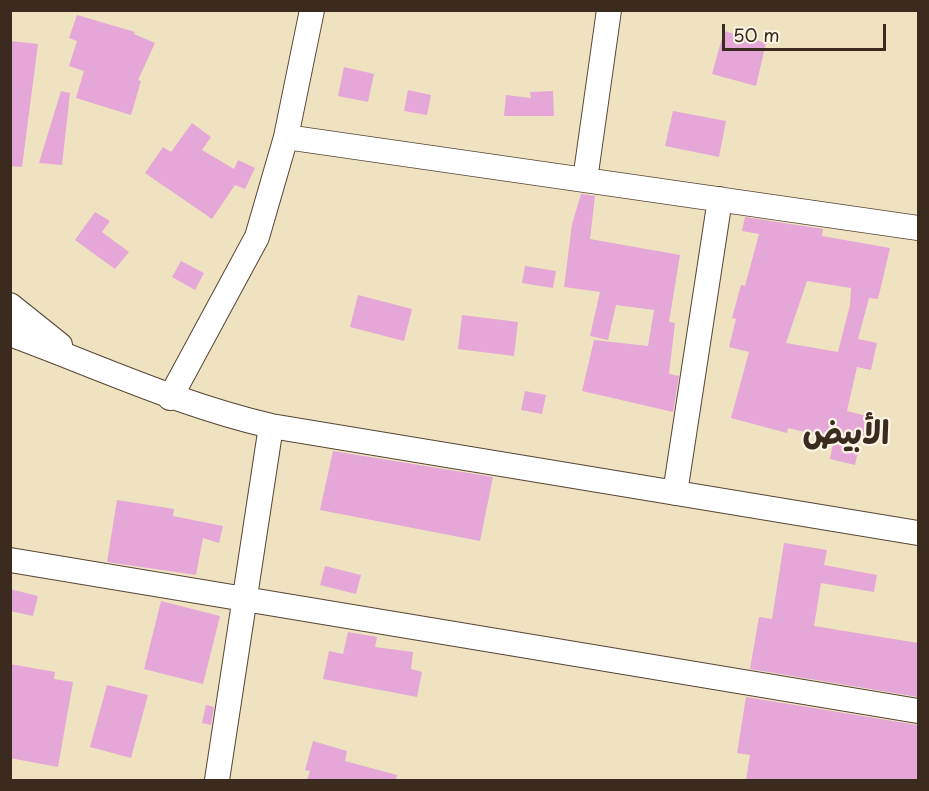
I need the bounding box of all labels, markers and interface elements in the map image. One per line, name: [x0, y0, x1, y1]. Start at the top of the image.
scale bar: [725, 12, 888, 50]
text: 50 m: [733, 21, 780, 48]
district label: الأبيض: [803, 416, 889, 454]

